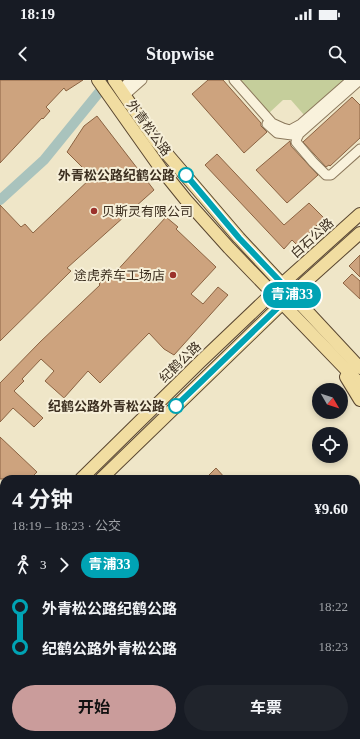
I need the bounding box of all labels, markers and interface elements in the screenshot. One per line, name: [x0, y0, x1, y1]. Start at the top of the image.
text: 18:19: [20, 6, 55, 22]
icon: back: [12, 43, 34, 65]
icon: search: [326, 43, 348, 65]
text: Stopwise: [146, 44, 214, 64]
street label: 外青松公路: [124, 97, 174, 159]
marker: 外青松公路纪鹤公路: [178, 167, 194, 183]
place label: 外青松公路纪鹤公路: [58, 168, 175, 183]
place label: 贝斯灵有限公司: [102, 204, 193, 219]
marker: 贝斯灵有限公司: [89, 206, 99, 216]
street label: 白石公路: [288, 215, 336, 261]
place label: 途虎养车工场店: [74, 268, 165, 283]
marker: 途虎养车工场店: [168, 270, 178, 280]
line badge: 青浦33: [264, 282, 320, 308]
text: 青浦33: [271, 287, 313, 302]
street label: 纪鹤公路: [156, 339, 204, 385]
north arrow: [312, 383, 348, 419]
map controls: [312, 383, 348, 463]
marker: 纪鹤公路外青松公路: [168, 398, 184, 414]
place label: 纪鹤公路外青松公路: [48, 399, 165, 414]
button: locate: [312, 427, 348, 463]
text: 4 分钟: [12, 487, 73, 512]
text: ¥9.60: [314, 501, 348, 517]
text: 18:19 – 18:23 · 公交: [12, 518, 121, 533]
icon: walk: [12, 554, 34, 576]
icon: forward: [53, 554, 75, 576]
text: 3: [40, 557, 47, 572]
text: 青浦33: [89, 557, 131, 572]
text: 18:22: [318, 599, 348, 614]
text: 外青松公路纪鹤公路: [42, 601, 177, 617]
text: 18:23: [318, 639, 348, 654]
text: 纪鹤公路外青松公路: [42, 641, 177, 657]
button: 开始: [12, 685, 176, 731]
button: 车票: [184, 685, 348, 731]

